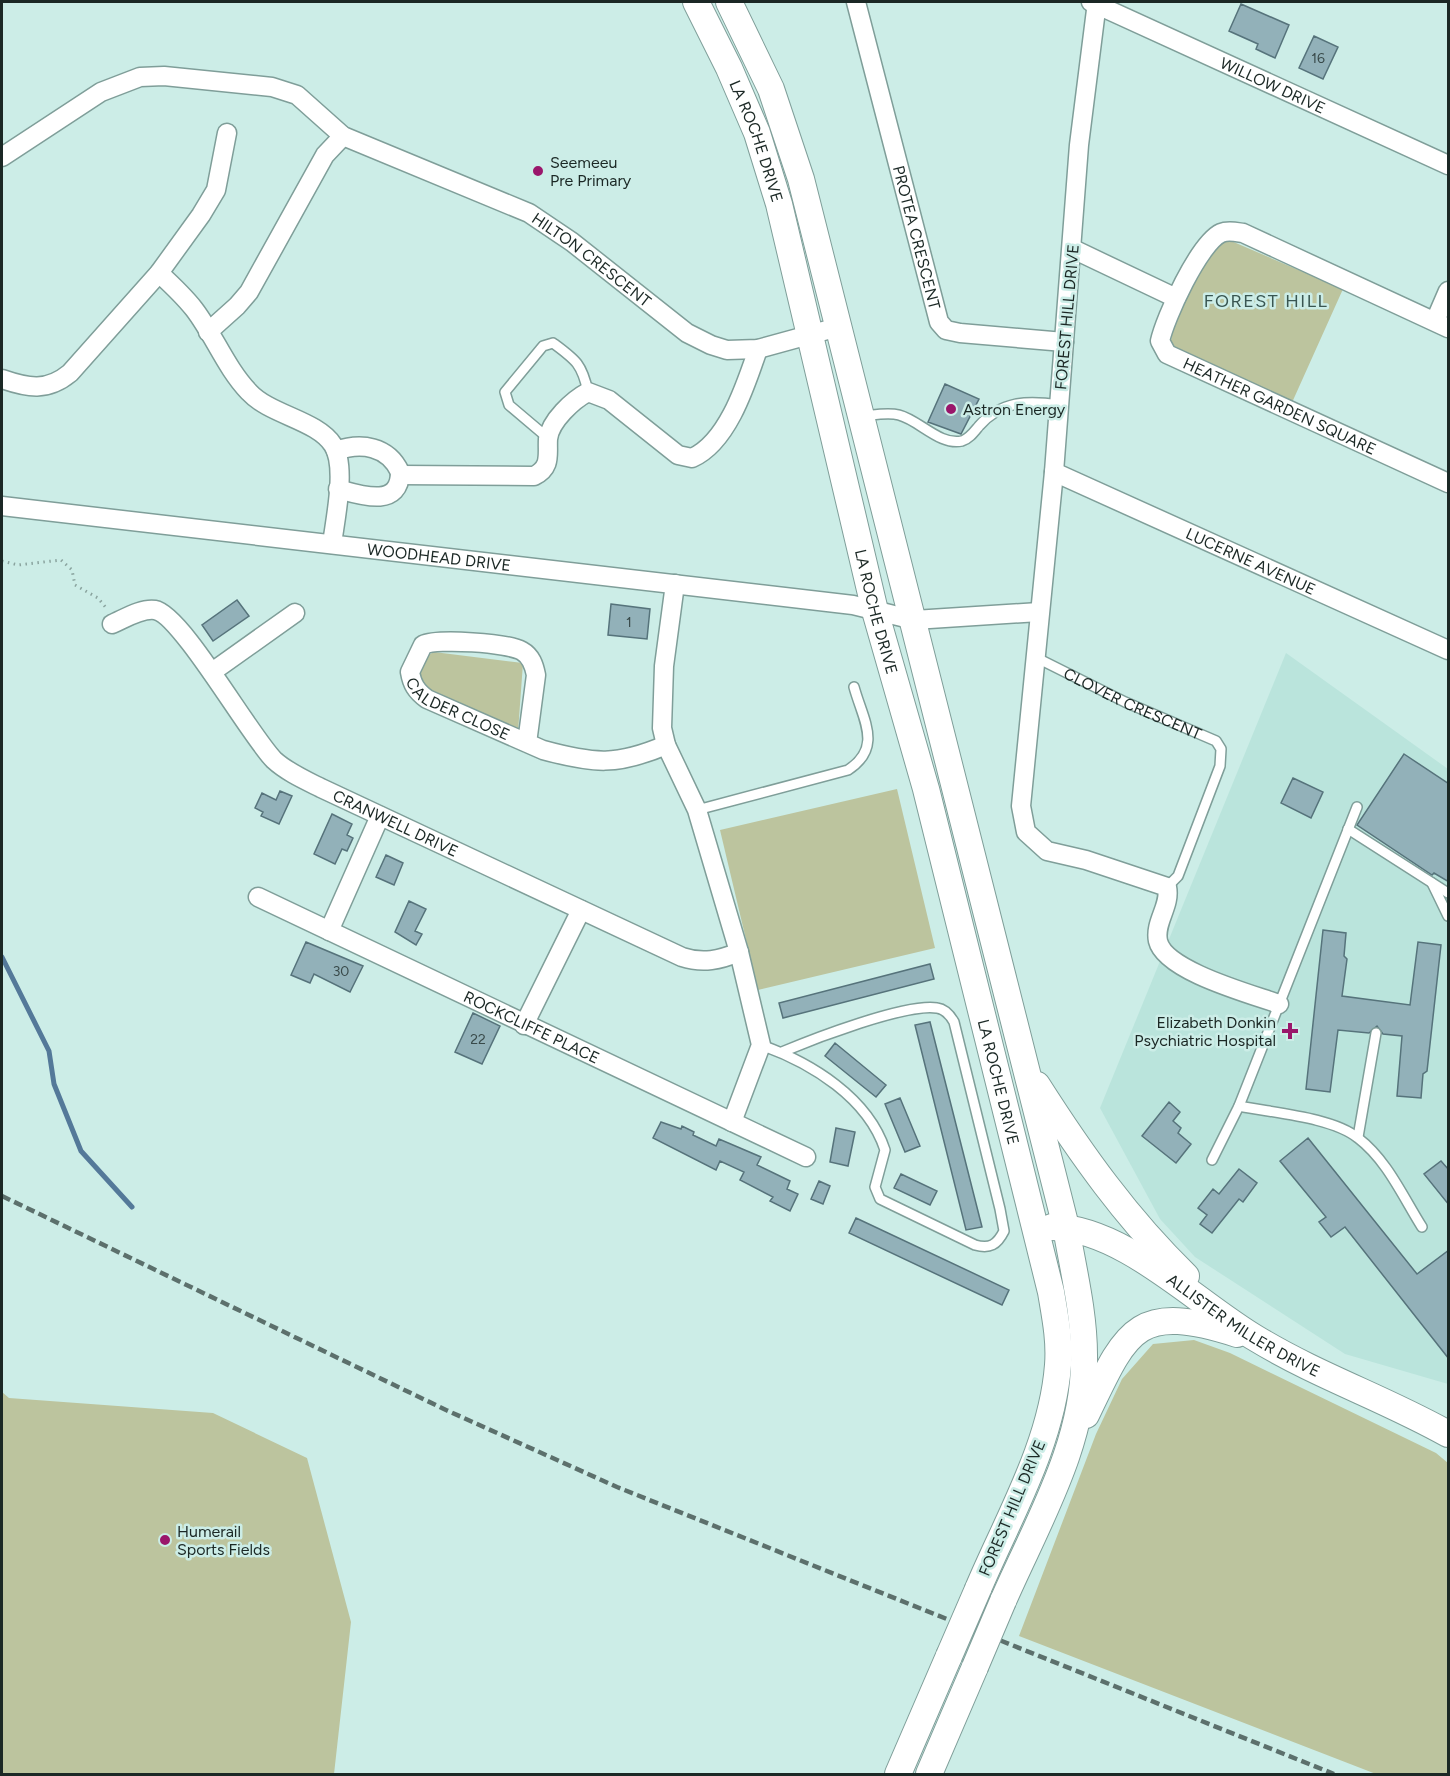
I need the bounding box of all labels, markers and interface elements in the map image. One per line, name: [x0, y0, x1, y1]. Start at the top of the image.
house number: 16: [1311, 50, 1325, 67]
street label: WILLOW DRIVE: [1217, 53, 1329, 117]
street label: LA ROCHE DRIVE: [726, 77, 787, 204]
place label: Seemeeu Pre Primary: [550, 153, 632, 190]
street label: PROTEA CRESCENT: [889, 163, 945, 311]
marker: Seemeeu Pre Primary: [531, 164, 545, 178]
street label: HILTON CRESCENT: [529, 208, 655, 311]
street label: FOREST HILL DRIVE: [1051, 243, 1083, 391]
district label: FOREST HILL: [1204, 290, 1328, 312]
street label: HEATHER GARDEN SQUARE: [1180, 353, 1379, 458]
place label: Astron Energy: [963, 400, 1066, 419]
marker: Astron Energy: [944, 402, 958, 416]
street label: LUCERNE AVENUE: [1183, 523, 1319, 598]
street label: WOODHEAD DRIVE: [366, 539, 512, 575]
street label: LA ROCHE DRIVE: [851, 547, 902, 676]
house number: 1: [626, 614, 632, 631]
street label: CLOVER CRESCENT: [1061, 663, 1205, 743]
street label: CALDER CLOSE: [402, 674, 513, 744]
street label: CRANWELL DRIVE: [330, 785, 461, 860]
house number: 30: [333, 963, 349, 980]
street label: ROCKCLIFFE PLACE: [461, 987, 603, 1067]
place label: Elizabeth Donkin Psychiatric Hospital: [1134, 1013, 1276, 1050]
street label: LA ROCHE DRIVE: [974, 1017, 1024, 1147]
marker: Elizabeth Donkin Psychiatric Hospital: [1281, 1022, 1299, 1040]
house number: 22: [470, 1031, 486, 1048]
street label: ALLISTER MILLER DRIVE: [1163, 1269, 1323, 1380]
street label: FOREST HILL DRIVE: [975, 1437, 1049, 1579]
place label: Humerail Sports Fields: [177, 1522, 270, 1559]
marker: Humerail Sports Fields: [158, 1533, 172, 1547]

